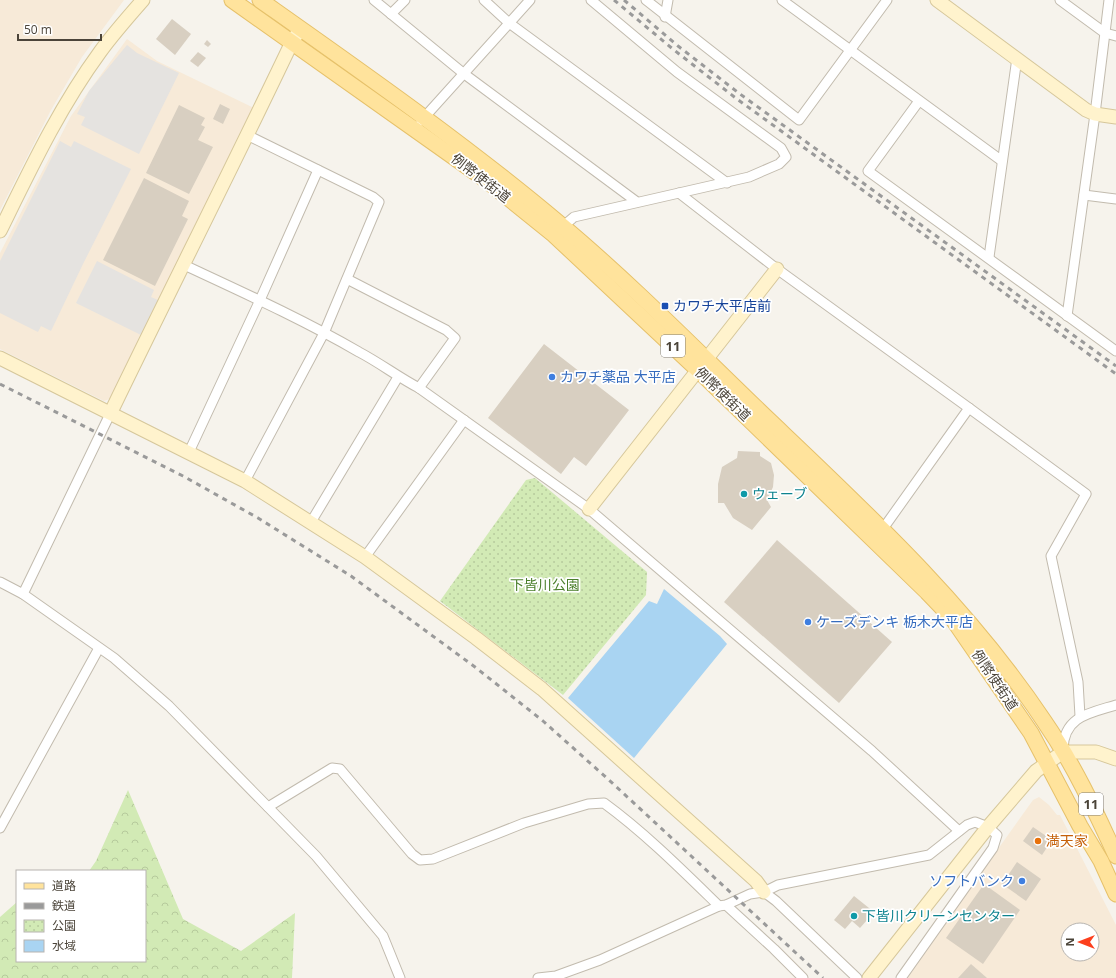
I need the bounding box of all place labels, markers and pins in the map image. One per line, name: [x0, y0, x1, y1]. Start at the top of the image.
place label: カワチ大平店前: [673, 296, 771, 315]
marker: カワチ大平店前: [660, 301, 670, 311]
place label: カワチ薬品 大平店: [560, 367, 676, 386]
marker: カワチ薬品 大平店: [547, 372, 557, 382]
place label: ウェーブ: [752, 484, 807, 503]
marker: ウェーブ: [739, 489, 749, 499]
place label: ケーズデンキ 栃木大平店: [816, 612, 973, 631]
marker: ケーズデンキ 栃木大平店: [803, 617, 813, 627]
place label: 満天家: [1046, 831, 1088, 850]
marker: 満天家: [1033, 836, 1043, 846]
place label: ソフトバンク: [929, 871, 1014, 890]
marker: ソフトバンク: [1017, 876, 1027, 886]
place label: 下皆川クリーンセンター: [862, 906, 1015, 925]
marker: 下皆川クリーンセンター: [849, 911, 859, 921]

